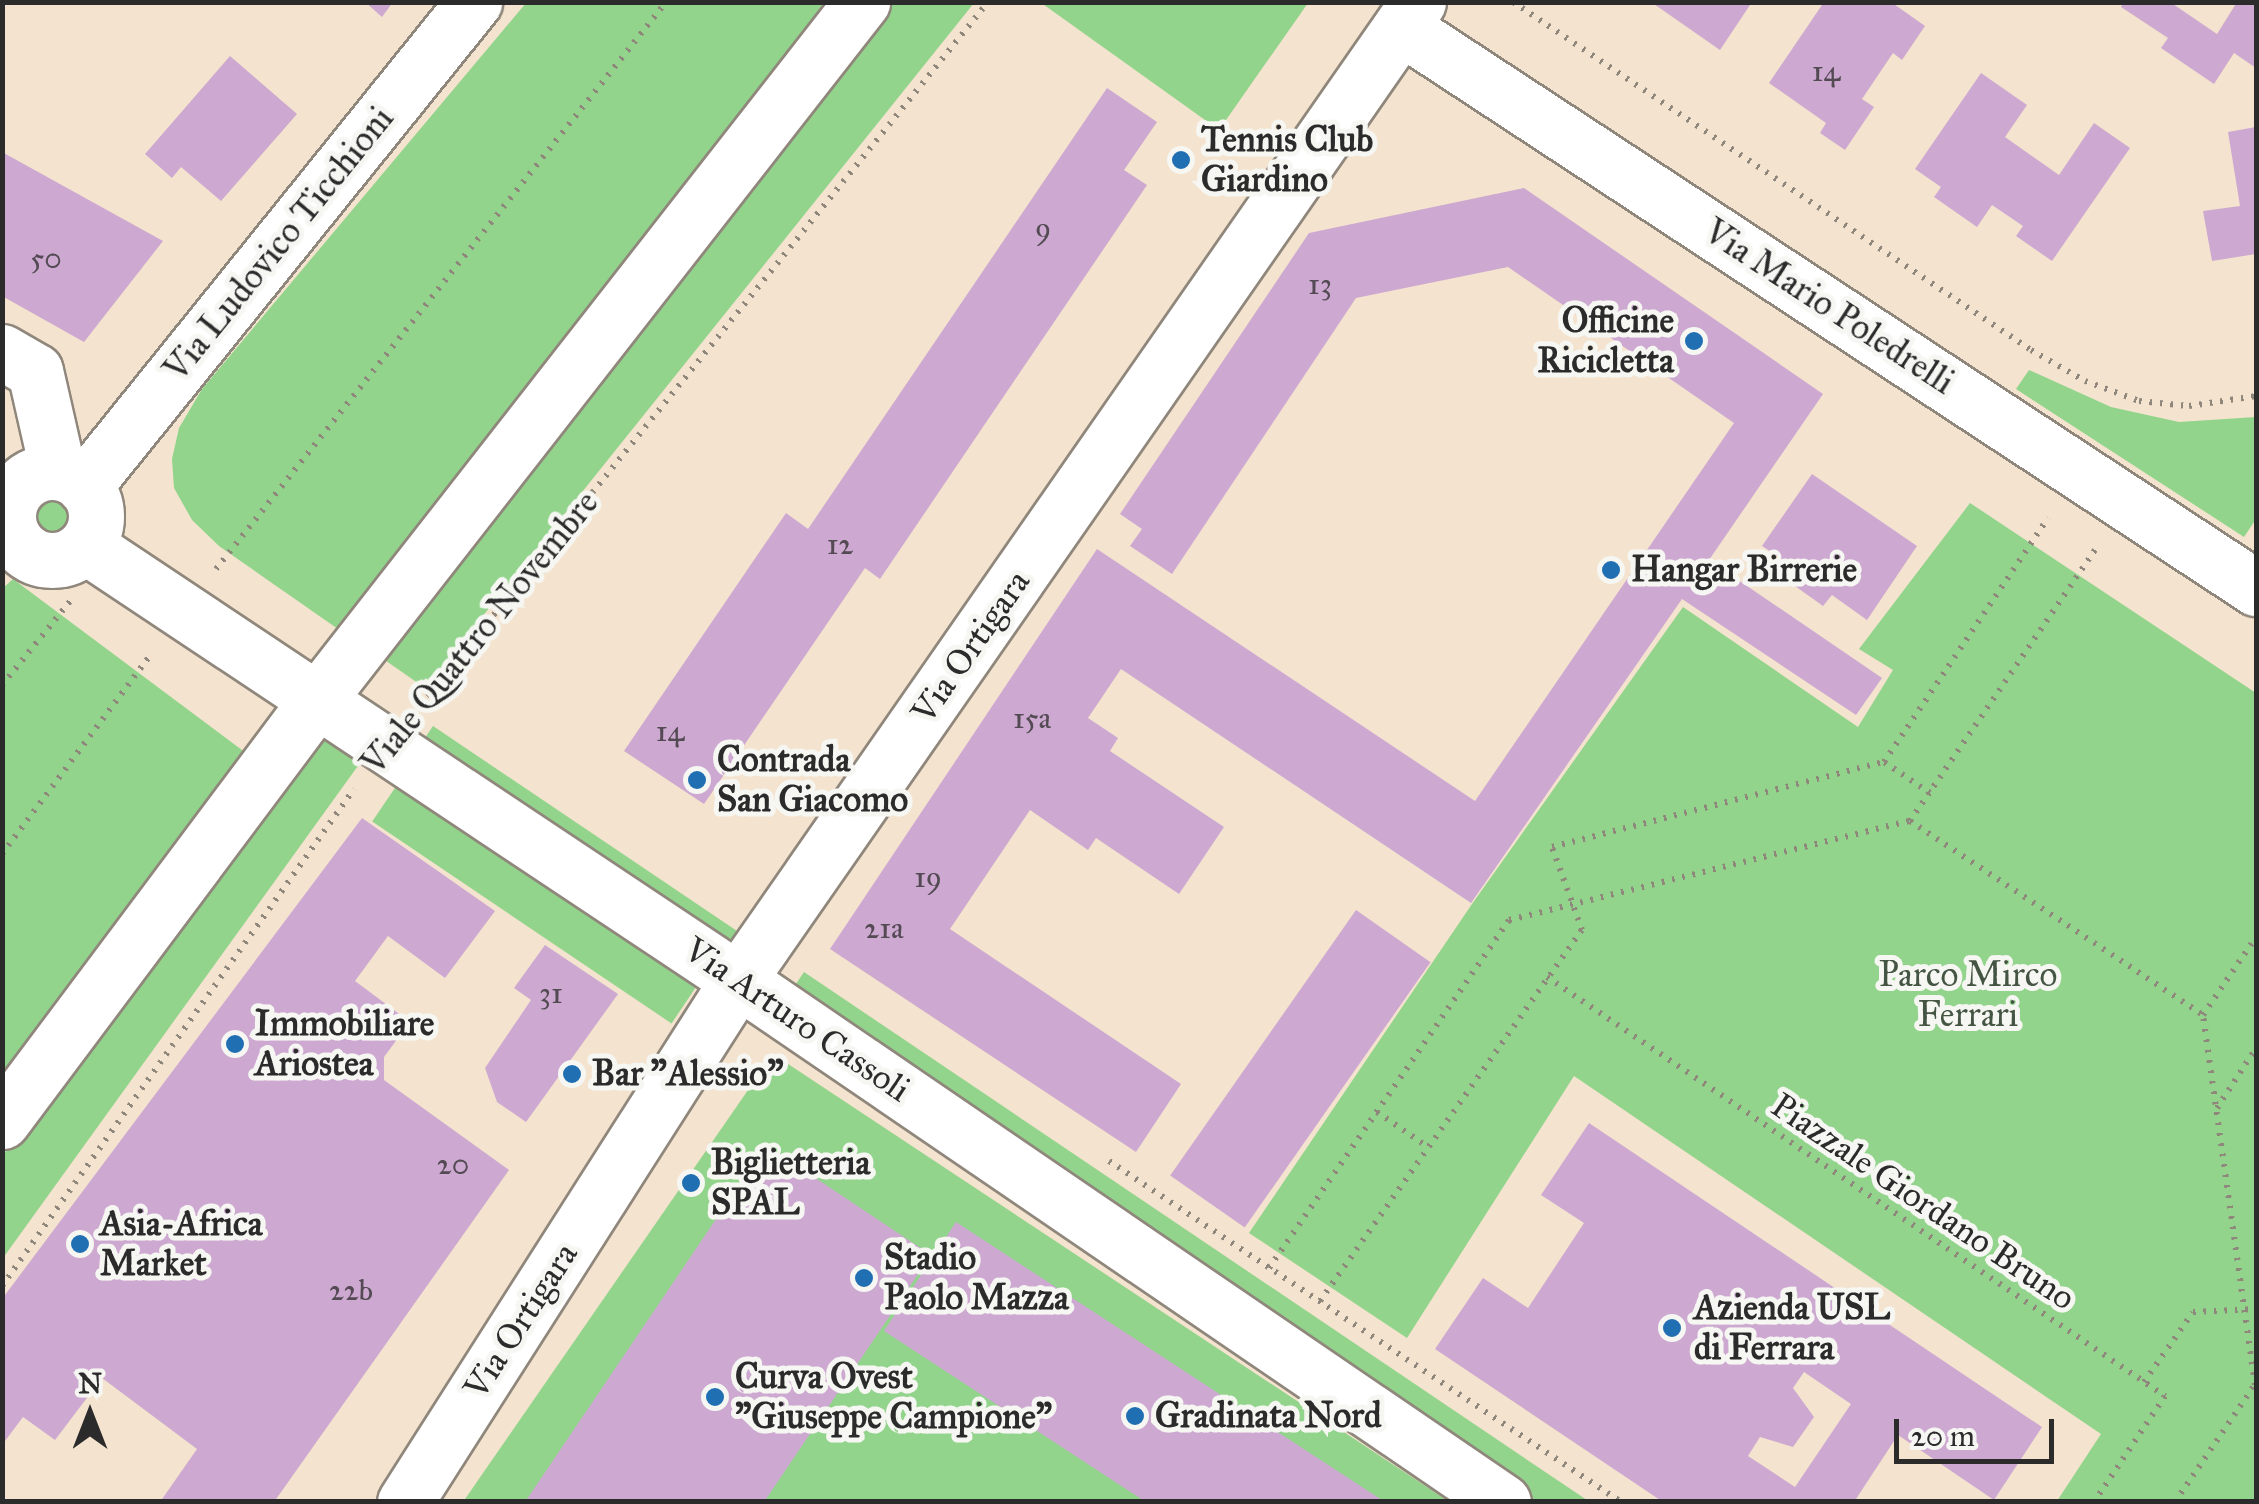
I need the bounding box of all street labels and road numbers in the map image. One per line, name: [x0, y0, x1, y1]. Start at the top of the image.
street label: Via Ludovico Ticchioni: [155, 98, 403, 390]
street label: Via Mario Poledrelli: [1696, 211, 1962, 403]
street label: Viale Quattro Novembre: [353, 483, 607, 783]
street label: Via Ortigara: [903, 562, 1039, 732]
street label: Via Arturo Cassoli: [676, 929, 918, 1111]
street label: Piazzale Giordano Bruno: [1763, 1085, 2083, 1319]
street label: Via Ortigara: [455, 1235, 587, 1407]

